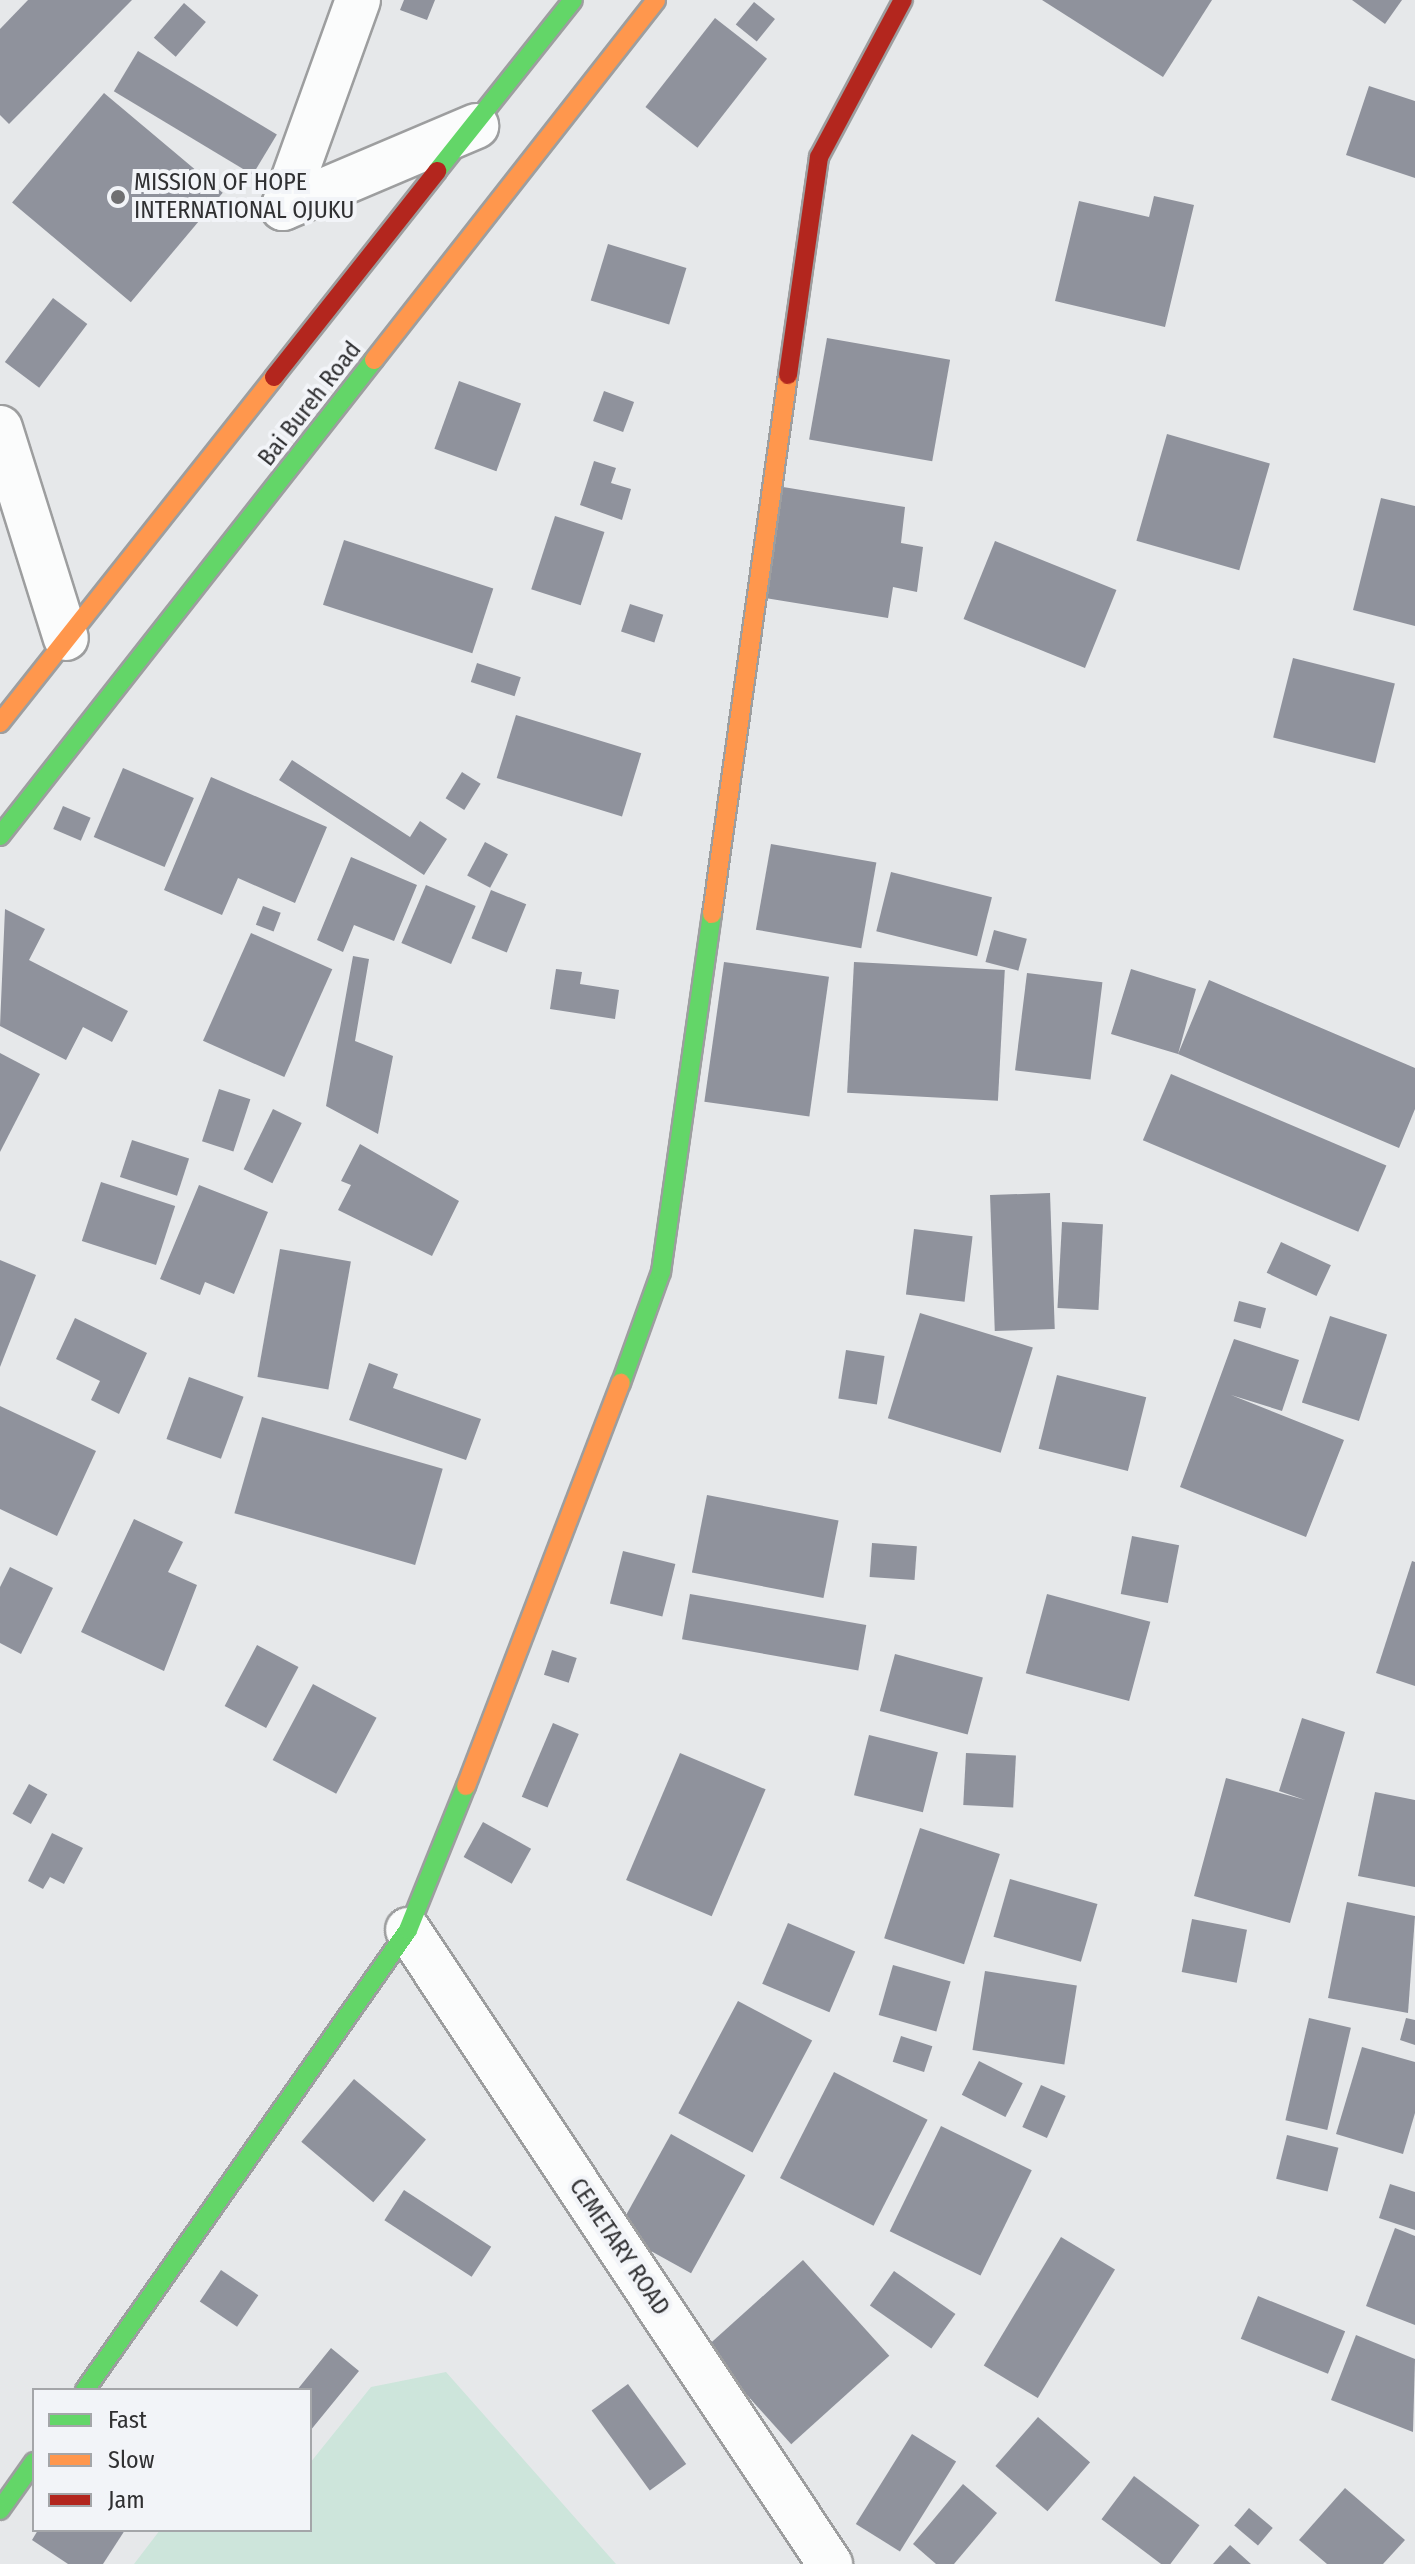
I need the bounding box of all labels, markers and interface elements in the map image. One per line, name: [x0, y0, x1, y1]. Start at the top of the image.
place label: MISSION OF HOPE INTERNATIONAL OJUKU: [134, 169, 354, 225]
marker: MISSION OF HOPE INTERNATIONAL OJUKU: [109, 188, 127, 206]
street label: Bai Bureh Road: [253, 336, 367, 472]
street label: CEMETARY ROAD: [563, 2173, 675, 2321]
legend: [32, 2388, 312, 2532]
text: Fast: [108, 2406, 147, 2434]
text: Slow: [108, 2446, 154, 2474]
text: Jam: [108, 2486, 145, 2514]

